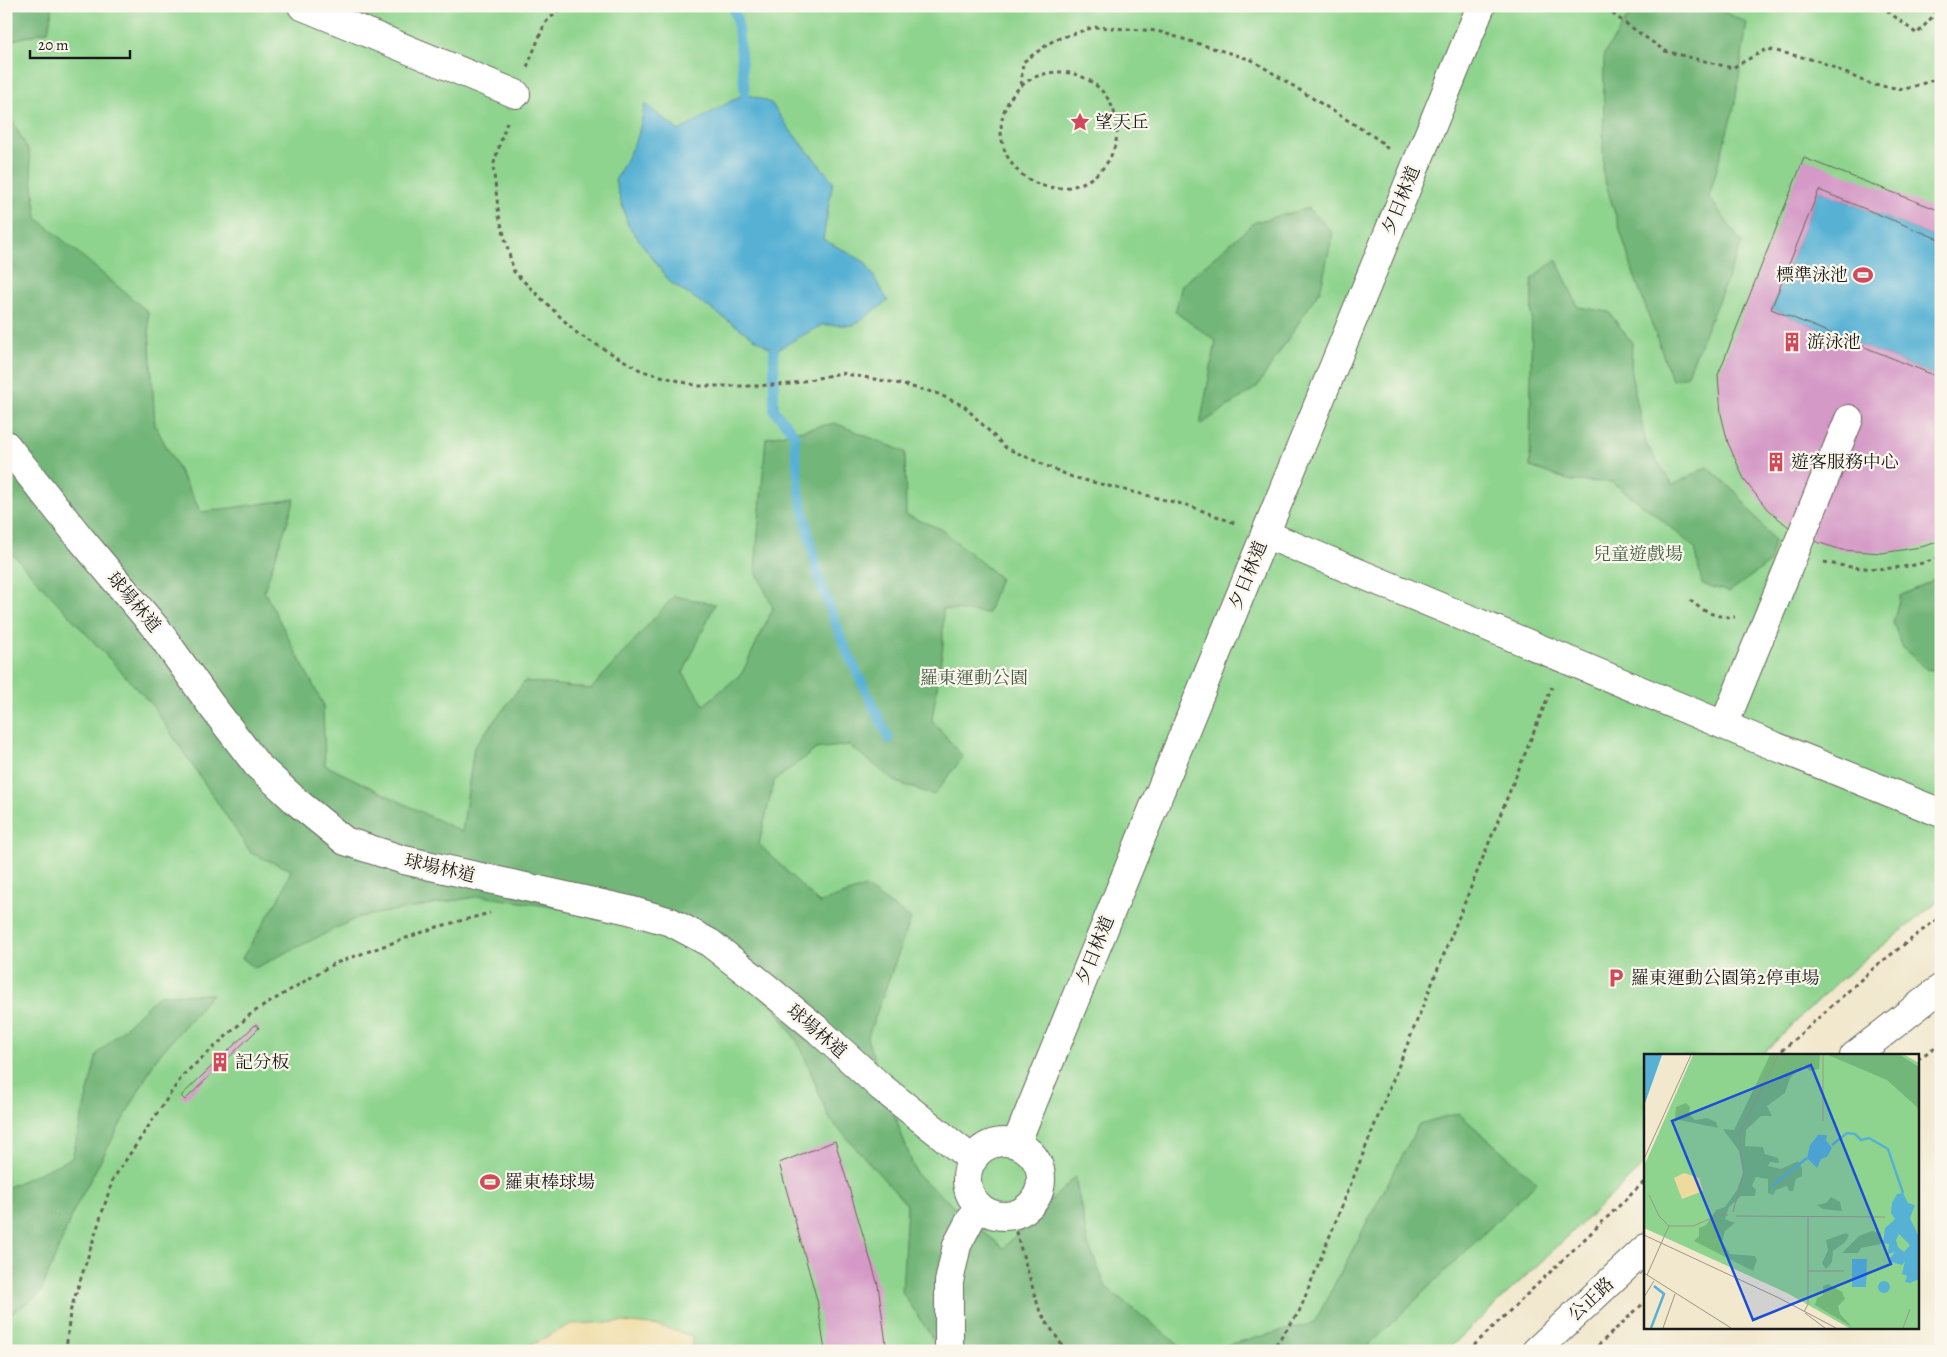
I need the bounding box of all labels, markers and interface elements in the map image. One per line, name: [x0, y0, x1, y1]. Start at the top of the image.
scale bar: [30, 28, 130, 60]
text: 20 m: [38, 35, 69, 55]
place label: 望天丘: [1095, 110, 1149, 134]
place icon: 望天丘: [1069, 111, 1091, 133]
street label: 夕日林道: [1376, 162, 1426, 238]
place label: 標準泳池: [1776, 263, 1848, 287]
sports icon: 標準泳池: [1852, 264, 1874, 286]
place label: 游泳池: [1807, 330, 1861, 354]
building icon: 游泳池: [1781, 331, 1803, 353]
place label: 遊客服務中心: [1791, 450, 1899, 474]
building icon: 遊客服務中心: [1765, 451, 1787, 473]
street label: 夕日林道: [1223, 537, 1273, 613]
park label: 兒童遊戲場: [1593, 542, 1683, 566]
street label: 球場林道: [102, 567, 166, 637]
park label: 羅東運動公園: [920, 666, 1028, 690]
street label: 球場林道: [402, 848, 478, 888]
street label: 夕日林道: [1070, 912, 1120, 988]
place label: 羅東運動公園第2停車場: [1631, 966, 1820, 990]
parking icon: 羅東運動公園第2停車場: [1605, 967, 1627, 989]
street label: 球場林道: [782, 998, 852, 1064]
place label: 記分板: [235, 1050, 289, 1074]
building icon: 記分板: [209, 1051, 231, 1073]
inset map: [1644, 1054, 1920, 1330]
place label: 羅東棒球場: [505, 1170, 595, 1194]
sports icon: 羅東棒球場: [479, 1171, 501, 1193]
street label: 公正路: [1563, 1272, 1619, 1326]

